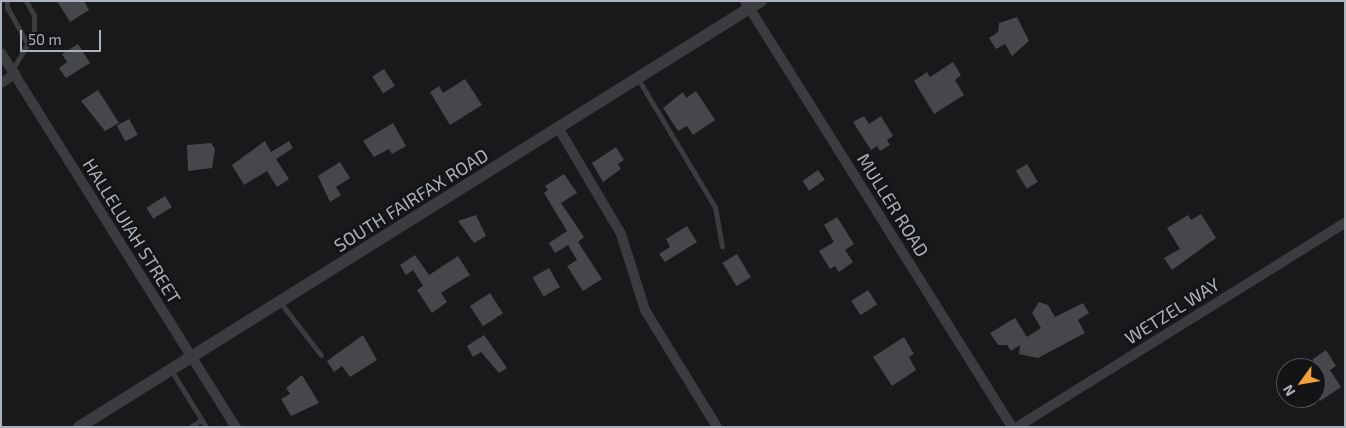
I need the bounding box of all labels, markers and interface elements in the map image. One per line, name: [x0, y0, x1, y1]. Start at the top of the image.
scale bar: [22, 20, 104, 52]
text: 50 m: [28, 30, 62, 48]
street label: SOUTH FAIRFAX ROAD: [330, 144, 492, 256]
street label: MULLER ROAD: [853, 149, 933, 261]
street label: HALLELUIAH STREET: [79, 154, 185, 308]
street label: WETZEL WAY: [1120, 273, 1224, 349]
north arrow: [1276, 358, 1326, 408]
text: N: [1279, 382, 1299, 399]

